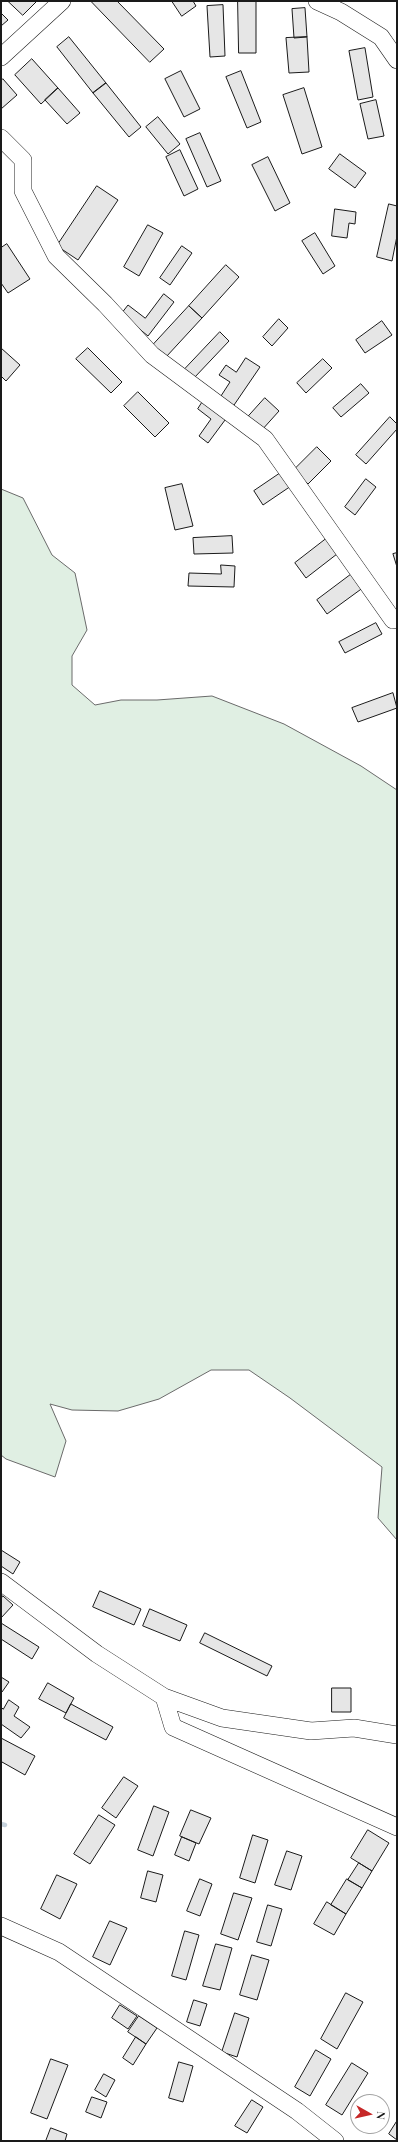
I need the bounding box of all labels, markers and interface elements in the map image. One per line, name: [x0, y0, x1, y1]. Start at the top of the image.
north arrow: [350, 2094, 390, 2134]
text: N: [373, 2111, 389, 2121]

